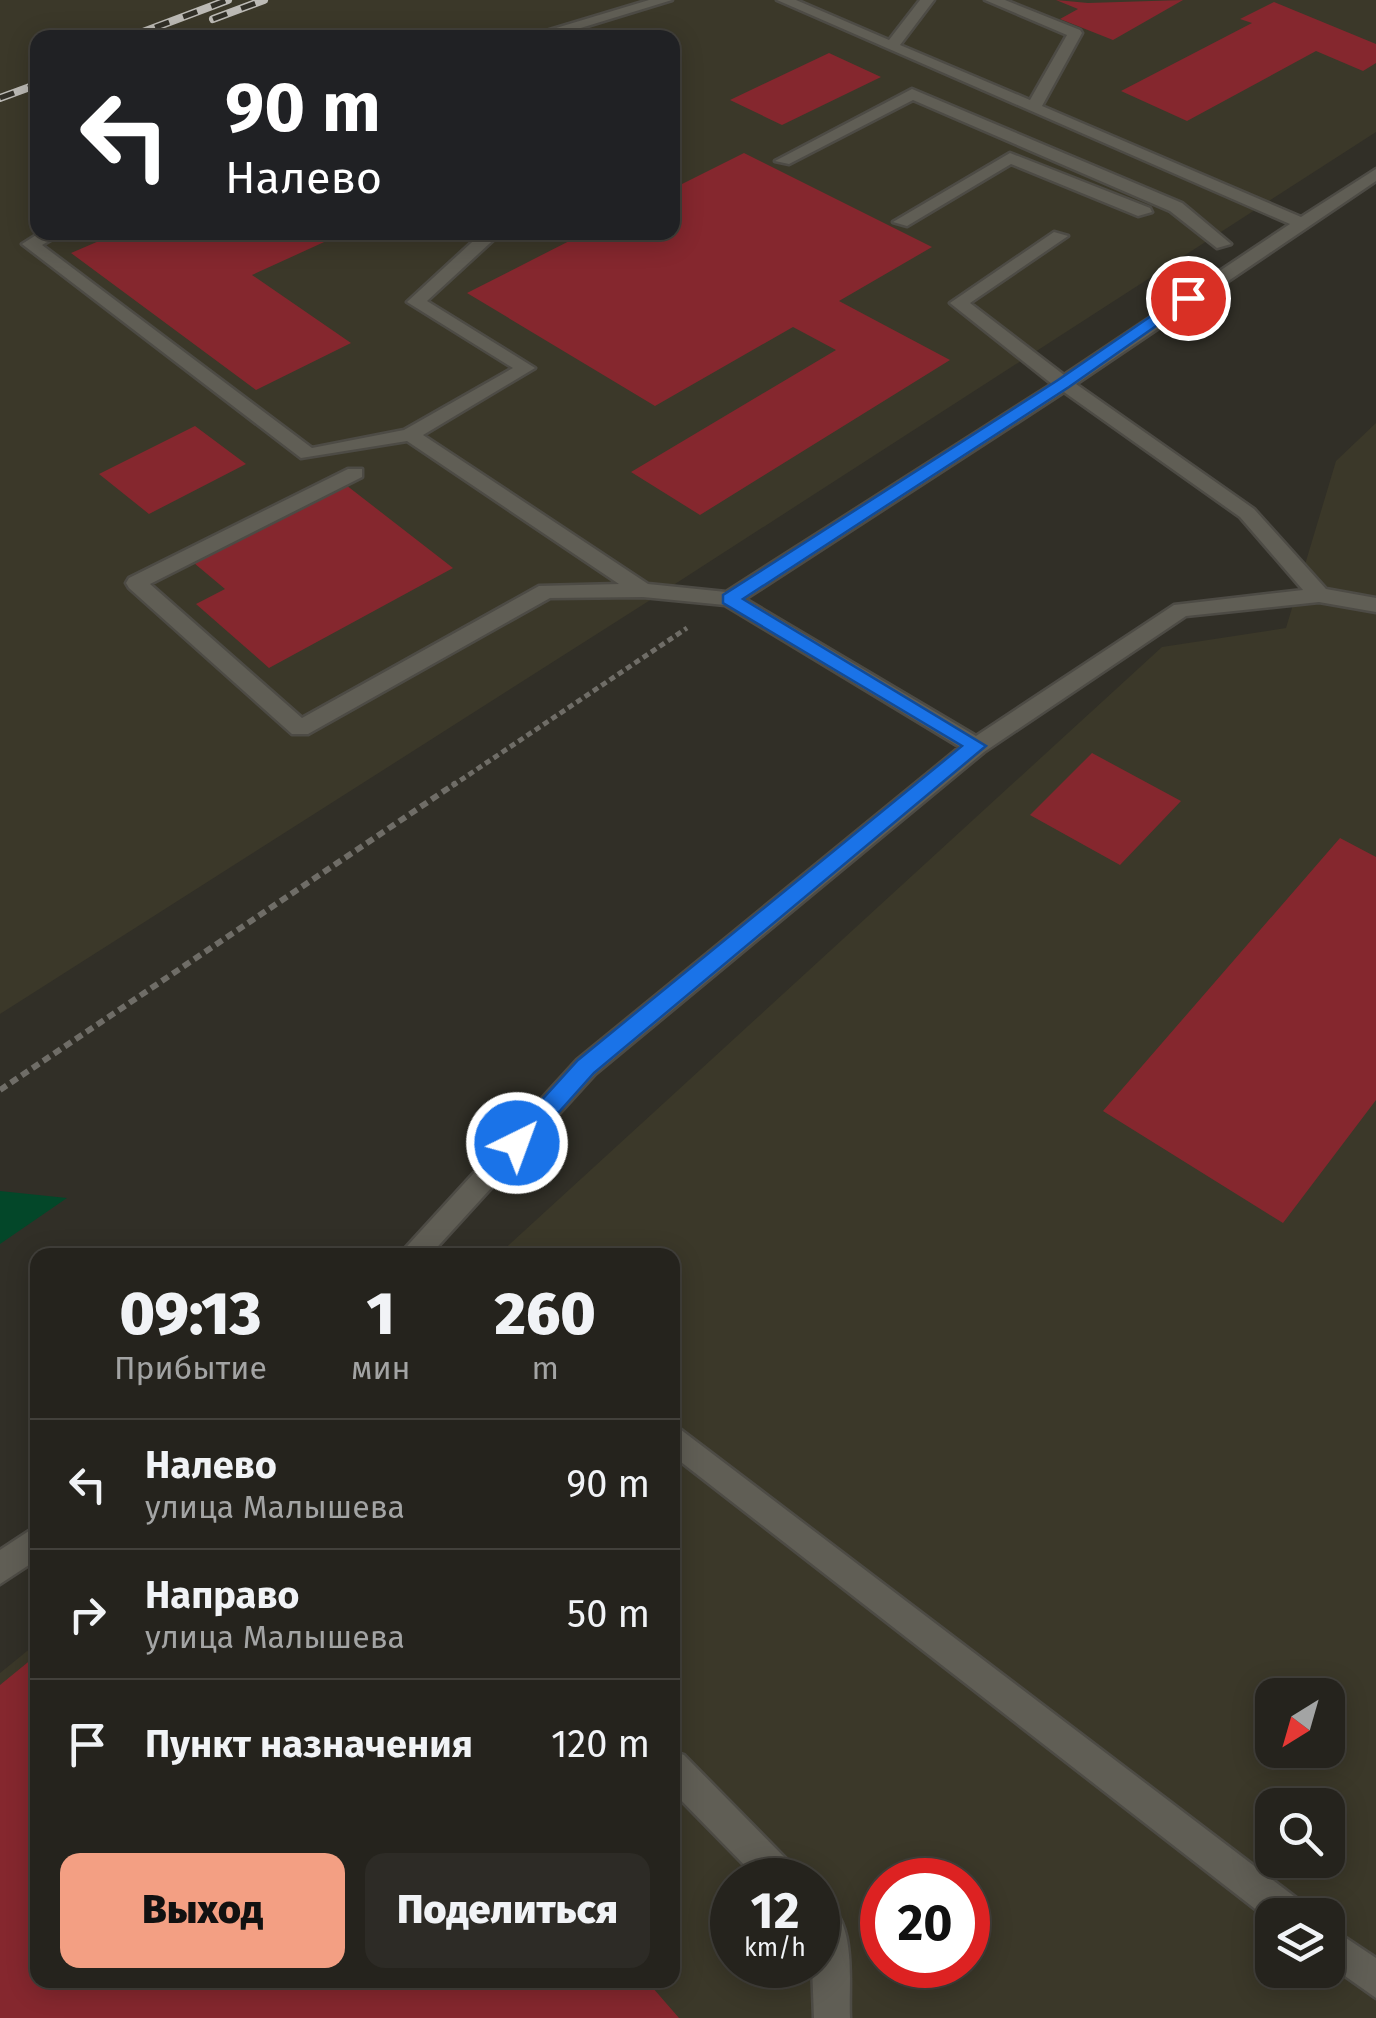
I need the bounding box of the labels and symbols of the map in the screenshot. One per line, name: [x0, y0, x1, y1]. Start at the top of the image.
pin: [1146, 256, 1231, 341]
position arrow: [465, 1091, 569, 1195]
north arrow: [1255, 1678, 1345, 1768]
speed limit sign: 20: [860, 1858, 990, 1988]

